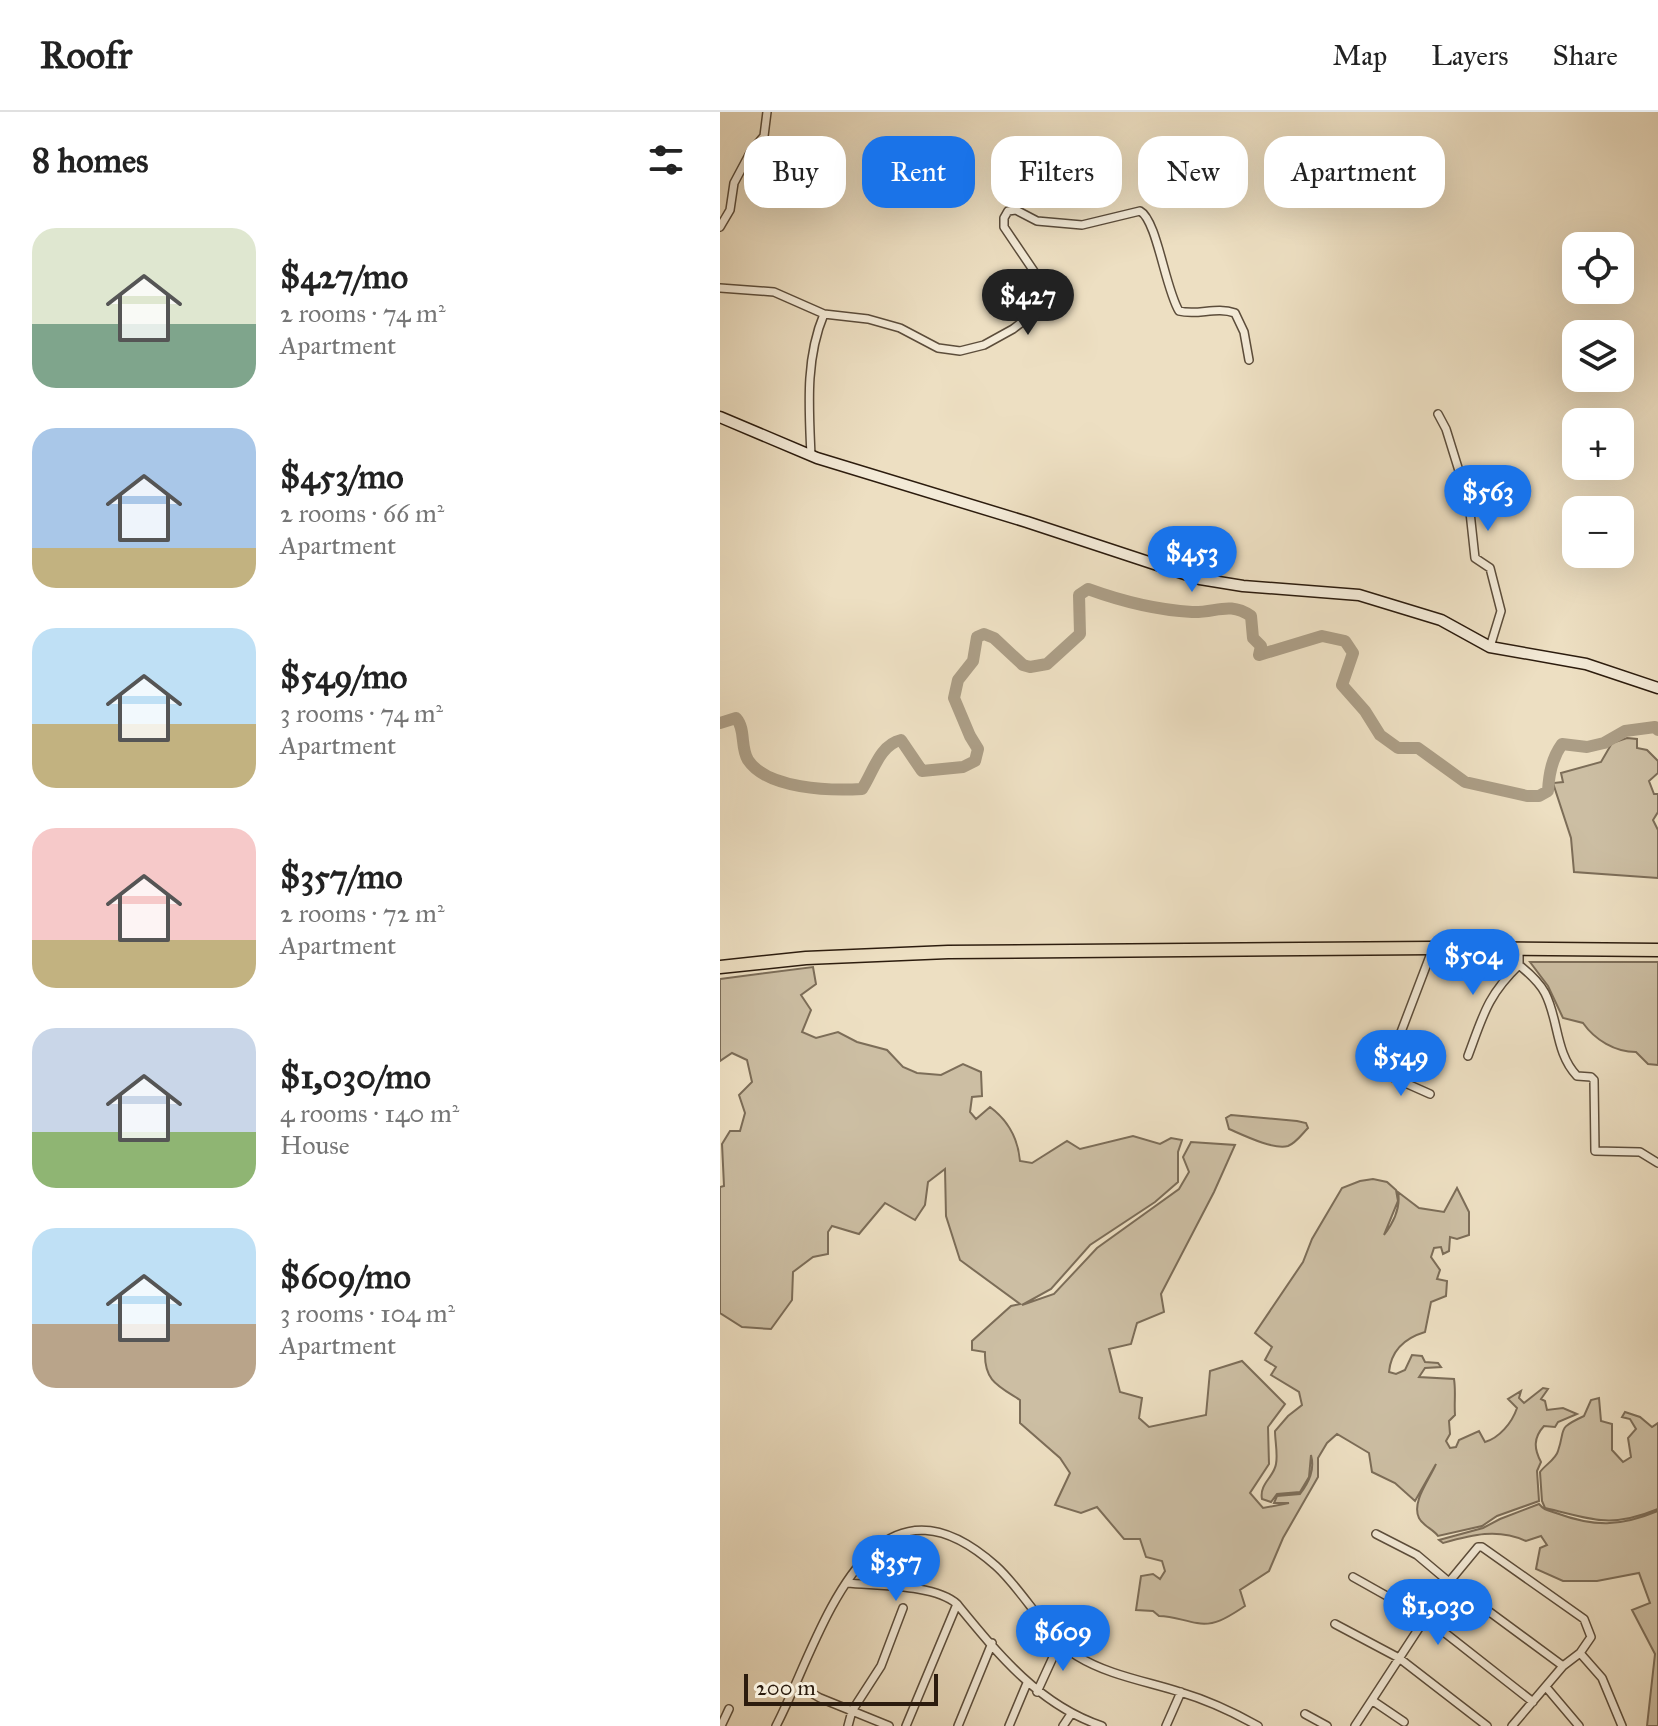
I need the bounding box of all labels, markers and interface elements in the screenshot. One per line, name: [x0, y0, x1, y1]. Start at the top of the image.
text: Roofr: [40, 32, 132, 78]
text: Map: [1332, 38, 1387, 73]
text: Layers: [1431, 38, 1509, 73]
text: Share: [1553, 38, 1618, 73]
chip: Buy: [744, 136, 846, 208]
chip: Rent: [862, 136, 975, 208]
chip: Filters: [991, 136, 1122, 208]
chip: New: [1138, 136, 1248, 208]
chip: Apartment: [1264, 136, 1445, 208]
icon: filters: [644, 138, 688, 182]
text: 8 homes: [32, 140, 148, 181]
map controls: [1562, 232, 1634, 568]
button: locate: [1562, 232, 1634, 304]
text: $427/mo: [280, 256, 408, 297]
icon: home: [96, 260, 192, 356]
pin: $427: [981, 269, 1075, 337]
text: $427: [1000, 279, 1056, 311]
text: 2 rooms · 74 m²: [280, 297, 446, 329]
button: layers: [1562, 320, 1634, 392]
text: Apartment: [280, 329, 396, 361]
button: +: [1562, 408, 1634, 480]
text: $453/mo: [280, 456, 404, 497]
icon: home: [96, 460, 192, 556]
pin: $563: [1441, 465, 1535, 533]
text: $563: [1462, 475, 1514, 507]
button: −: [1562, 496, 1634, 568]
text: 2 rooms · 66 m²: [280, 497, 444, 529]
pin: $453: [1145, 526, 1239, 594]
text: Apartment: [280, 529, 396, 561]
text: $453: [1166, 536, 1218, 568]
text: $549/mo: [280, 656, 408, 697]
icon: home: [96, 660, 192, 756]
text: 3 rooms · 74 m²: [280, 697, 443, 729]
text: Apartment: [280, 729, 396, 761]
text: $357/mo: [280, 856, 403, 897]
icon: home: [96, 860, 192, 956]
text: 2 rooms · 72 m²: [280, 897, 444, 929]
text: Apartment: [280, 929, 396, 961]
pin: $504: [1426, 929, 1520, 997]
text: $504: [1444, 939, 1502, 971]
pin: $549: [1354, 1030, 1448, 1098]
text: $549: [1373, 1040, 1429, 1072]
text: $1,030/mo: [280, 1056, 431, 1097]
icon: home: [96, 1060, 192, 1156]
text: 4 rooms · 140 m²: [280, 1097, 459, 1129]
text: House: [280, 1129, 350, 1161]
text: $609/mo: [280, 1256, 411, 1297]
icon: home: [96, 1260, 192, 1356]
text: 3 rooms · 104 m²: [280, 1297, 455, 1329]
text: Apartment: [280, 1329, 396, 1361]
pin: $357: [849, 1535, 943, 1603]
text: $357: [870, 1545, 922, 1577]
pin: $1,030: [1373, 1579, 1503, 1647]
text: $1,030: [1401, 1589, 1475, 1621]
pin: $609: [1016, 1605, 1110, 1673]
text: $609: [1034, 1615, 1092, 1647]
scale bar: [744, 1670, 938, 1706]
text: 200 m: [756, 1674, 816, 1701]

